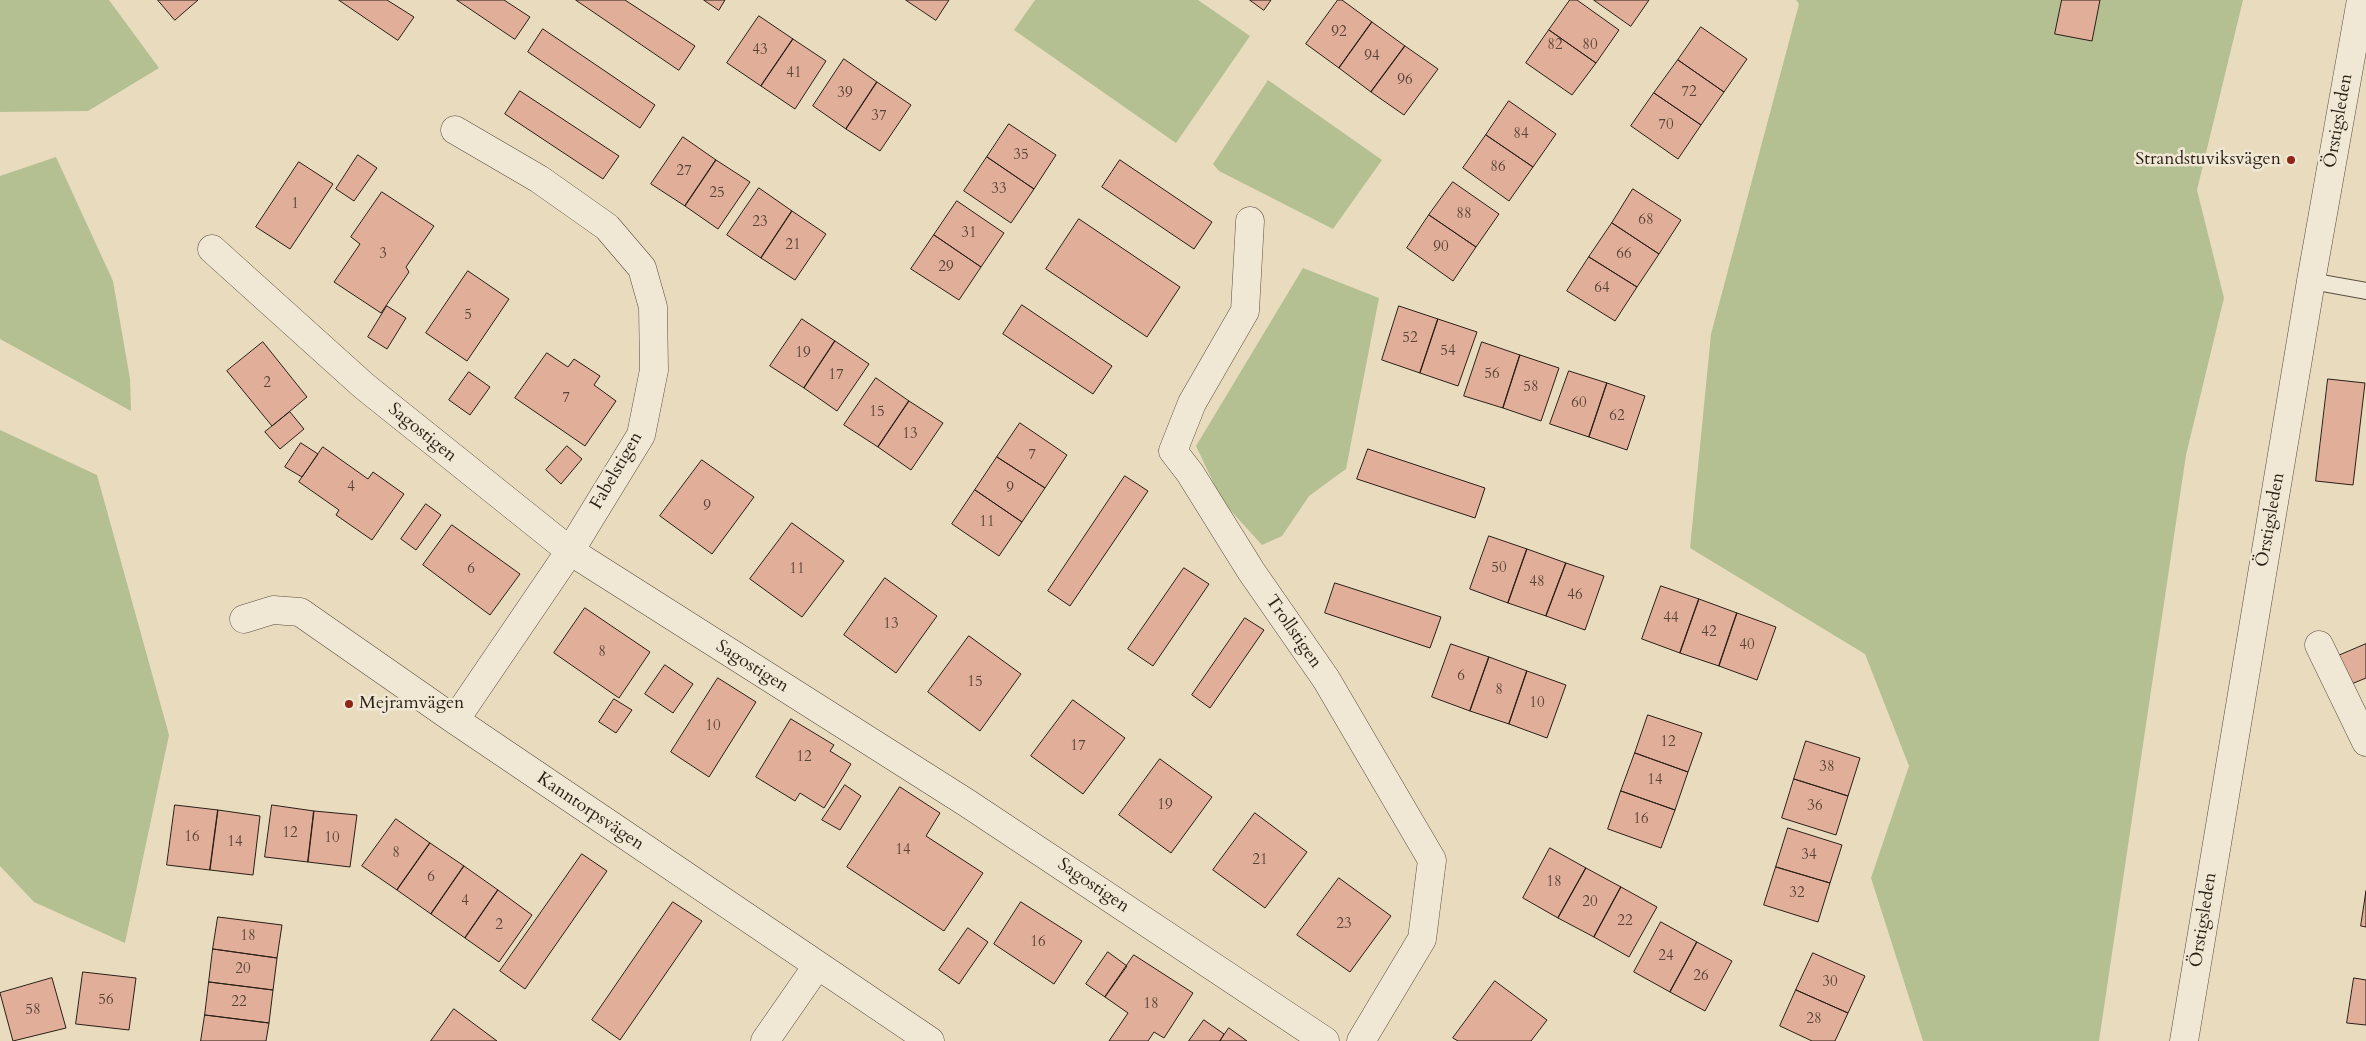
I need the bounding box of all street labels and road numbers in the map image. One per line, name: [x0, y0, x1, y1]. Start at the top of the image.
street label: Örstigsleden: [2320, 72, 2358, 170]
street label: Sagostigen: [383, 399, 461, 467]
street label: Fabelstigen: [586, 428, 648, 514]
street label: Örstigsleden: [2252, 471, 2290, 569]
street label: Trollstigen: [1260, 591, 1326, 673]
street label: Sagostigen: [712, 636, 792, 698]
street label: Kanntorpsvägen: [532, 768, 648, 856]
street label: Sagostigen: [1053, 854, 1133, 918]
street label: Örstigsleden: [2186, 871, 2222, 969]

